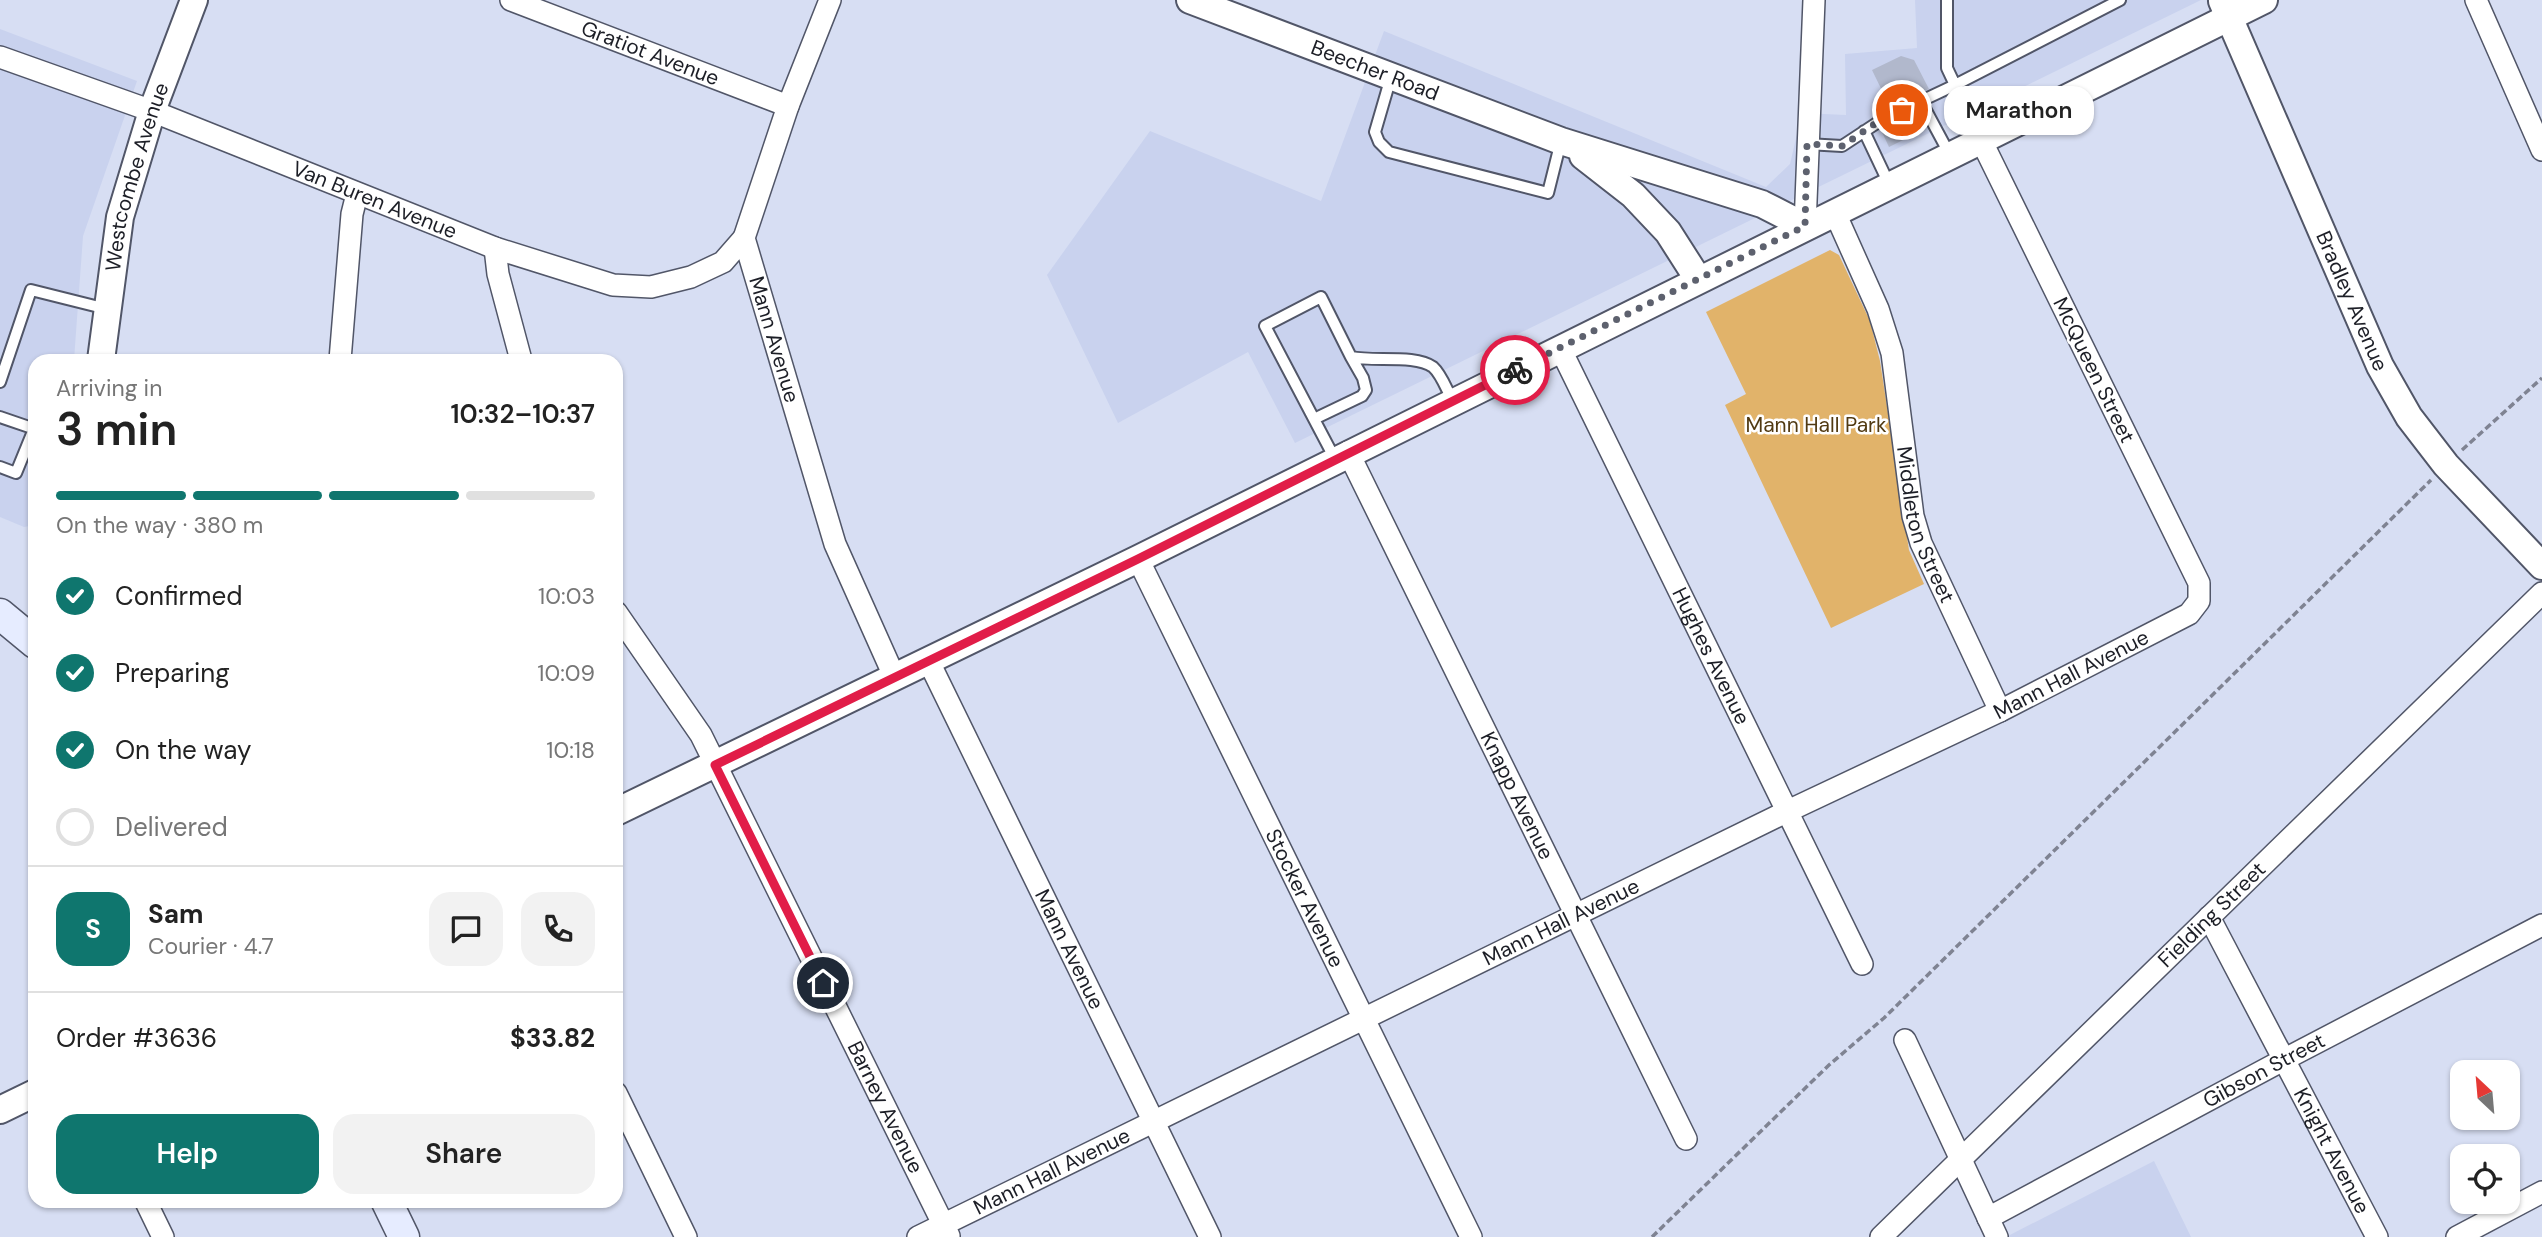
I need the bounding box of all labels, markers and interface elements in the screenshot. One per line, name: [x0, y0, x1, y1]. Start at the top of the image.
street label: Gratiot Avenue: [577, 14, 723, 92]
street label: Beecher Road: [1307, 33, 1443, 107]
street label: Westcombe Avenue: [99, 79, 175, 273]
pin: [1872, 80, 1932, 140]
callout: Marathon: [1944, 86, 2094, 134]
icon: bag: [1883, 91, 1921, 129]
text: Marathon: [1966, 95, 2072, 125]
street label: Van Buren Avenue: [288, 154, 461, 245]
street label: Bradley Avenue: [2309, 227, 2395, 376]
street label: Mann Avenue: [742, 273, 806, 406]
street label: McQueen Street: [2047, 292, 2141, 448]
courier: [1480, 335, 1550, 405]
icon: bike: [1496, 351, 1534, 389]
text: Arriving in: [56, 373, 162, 403]
text: 10:32–10:37: [450, 397, 595, 431]
text: 3 min: [56, 399, 177, 459]
park label: Mann Hall Park: [1746, 411, 1887, 439]
street label: Middleton Street: [1890, 445, 1961, 607]
text: On the way · 380 m: [56, 510, 263, 540]
icon: check: [56, 577, 94, 615]
text: Confirmed: [115, 579, 242, 613]
text: 10:03: [538, 581, 595, 611]
street label: Hughes Avenue: [1665, 583, 1757, 729]
street label: Mann Hall Avenue: [1989, 623, 2154, 726]
icon: check: [56, 654, 94, 692]
text: Preparing: [115, 656, 230, 690]
text: 10:09: [537, 658, 595, 688]
street label: Knapp Avenue: [1474, 727, 1560, 864]
icon: check: [56, 731, 94, 769]
text: On the way: [115, 733, 251, 767]
text: 10:18: [546, 735, 595, 765]
text: Delivered: [115, 810, 228, 844]
street label: Stocker Avenue: [1259, 824, 1351, 972]
street label: Fielding Street: [2152, 856, 2272, 973]
street label: Mann Hall Avenue: [1478, 872, 1644, 972]
street label: Mann Avenue: [1028, 885, 1111, 1014]
button: chat: [429, 892, 503, 966]
button: phone: [521, 892, 595, 966]
text: Sam: [148, 897, 203, 931]
text: S: [85, 912, 101, 946]
text: Courier · 4.7: [148, 931, 274, 961]
pin: [793, 953, 853, 1013]
icon: home: [804, 964, 842, 1002]
text: Order #3636: [56, 1021, 217, 1055]
text: $33.82: [510, 1021, 595, 1055]
street label: Gibson Street: [2198, 1027, 2330, 1114]
street label: Barney Avenue: [841, 1037, 930, 1178]
north arrow: [2450, 1060, 2520, 1130]
map controls: [2450, 1060, 2520, 1214]
street label: Knight Avenue: [2287, 1083, 2376, 1219]
button: Help: [56, 1114, 319, 1194]
button: Share: [333, 1114, 595, 1194]
street label: Mann Hall Avenue: [969, 1121, 1135, 1222]
button: locate: [2450, 1144, 2520, 1214]

